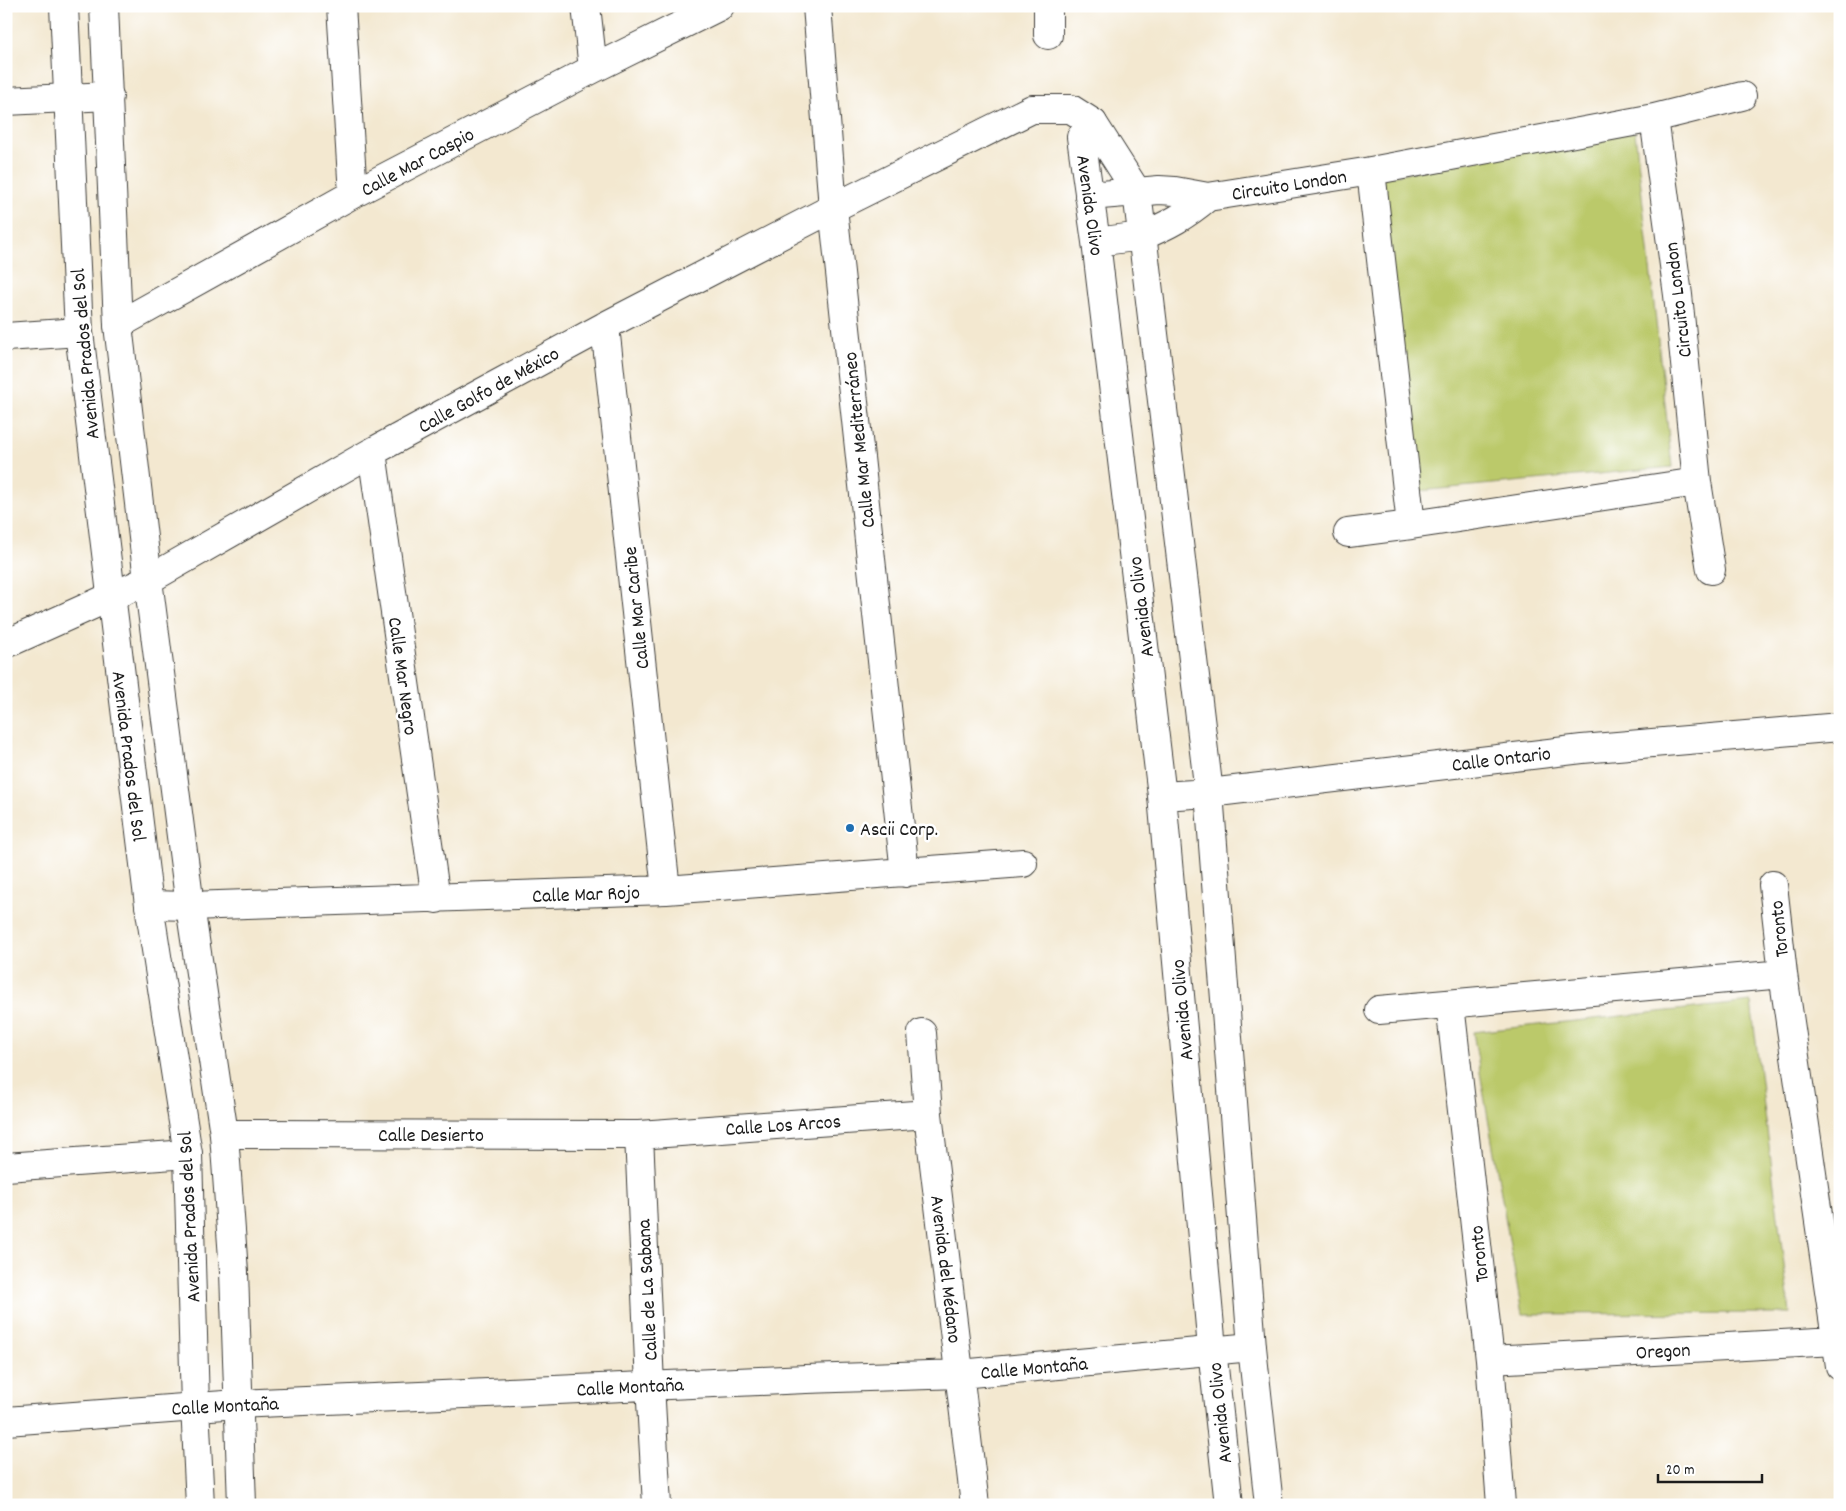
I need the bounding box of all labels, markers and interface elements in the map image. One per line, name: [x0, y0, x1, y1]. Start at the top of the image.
street label: Calle Mar Caspio: [357, 122, 480, 205]
street label: Avenida Olivo: [1067, 153, 1109, 258]
street label: Circuito London: [1230, 164, 1349, 210]
street label: Circuito London: [1659, 240, 1701, 359]
street label: Avenida Prados del Sol: [66, 267, 108, 440]
street label: Calle Golfo de México: [414, 341, 565, 442]
street label: Calle Mar Mediterráneo: [838, 350, 884, 529]
street label: Calle Mar Caribe: [618, 545, 658, 670]
street label: Avenida Olivo: [1123, 554, 1163, 659]
street label: Calle Mar Negro: [379, 616, 423, 737]
street label: Avenida Prados del Sol: [103, 670, 151, 843]
street label: Calle Ontario: [1450, 741, 1553, 781]
place label: Ascii Corp.: [860, 817, 938, 845]
marker: Ascii Corp.: [844, 822, 856, 834]
street label: Calle Mar Rojo: [532, 880, 641, 912]
street label: Toronto: [1764, 899, 1798, 958]
street label: Avenida Olivo: [1166, 958, 1202, 1061]
street label: Calle Los Arcos: [724, 1109, 842, 1145]
street label: Calle Desierto: [378, 1123, 484, 1151]
street label: Avenida Prados del Sol: [173, 1130, 209, 1303]
street label: Avenida del Médano: [921, 1194, 967, 1345]
street label: Calle de La Sabana: [631, 1218, 667, 1361]
street label: Toronto: [1464, 1224, 1498, 1283]
street label: Oregon: [1635, 1338, 1691, 1368]
street label: Calle Montaña: [980, 1351, 1090, 1389]
street label: Avenida Olivo: [1203, 1361, 1241, 1465]
street label: Calle Montaña: [576, 1372, 685, 1406]
street label: Calle Montaña: [171, 1391, 280, 1425]
scale bar: [1658, 1451, 1762, 1483]
text: 20 m: [1666, 1460, 1694, 1482]

